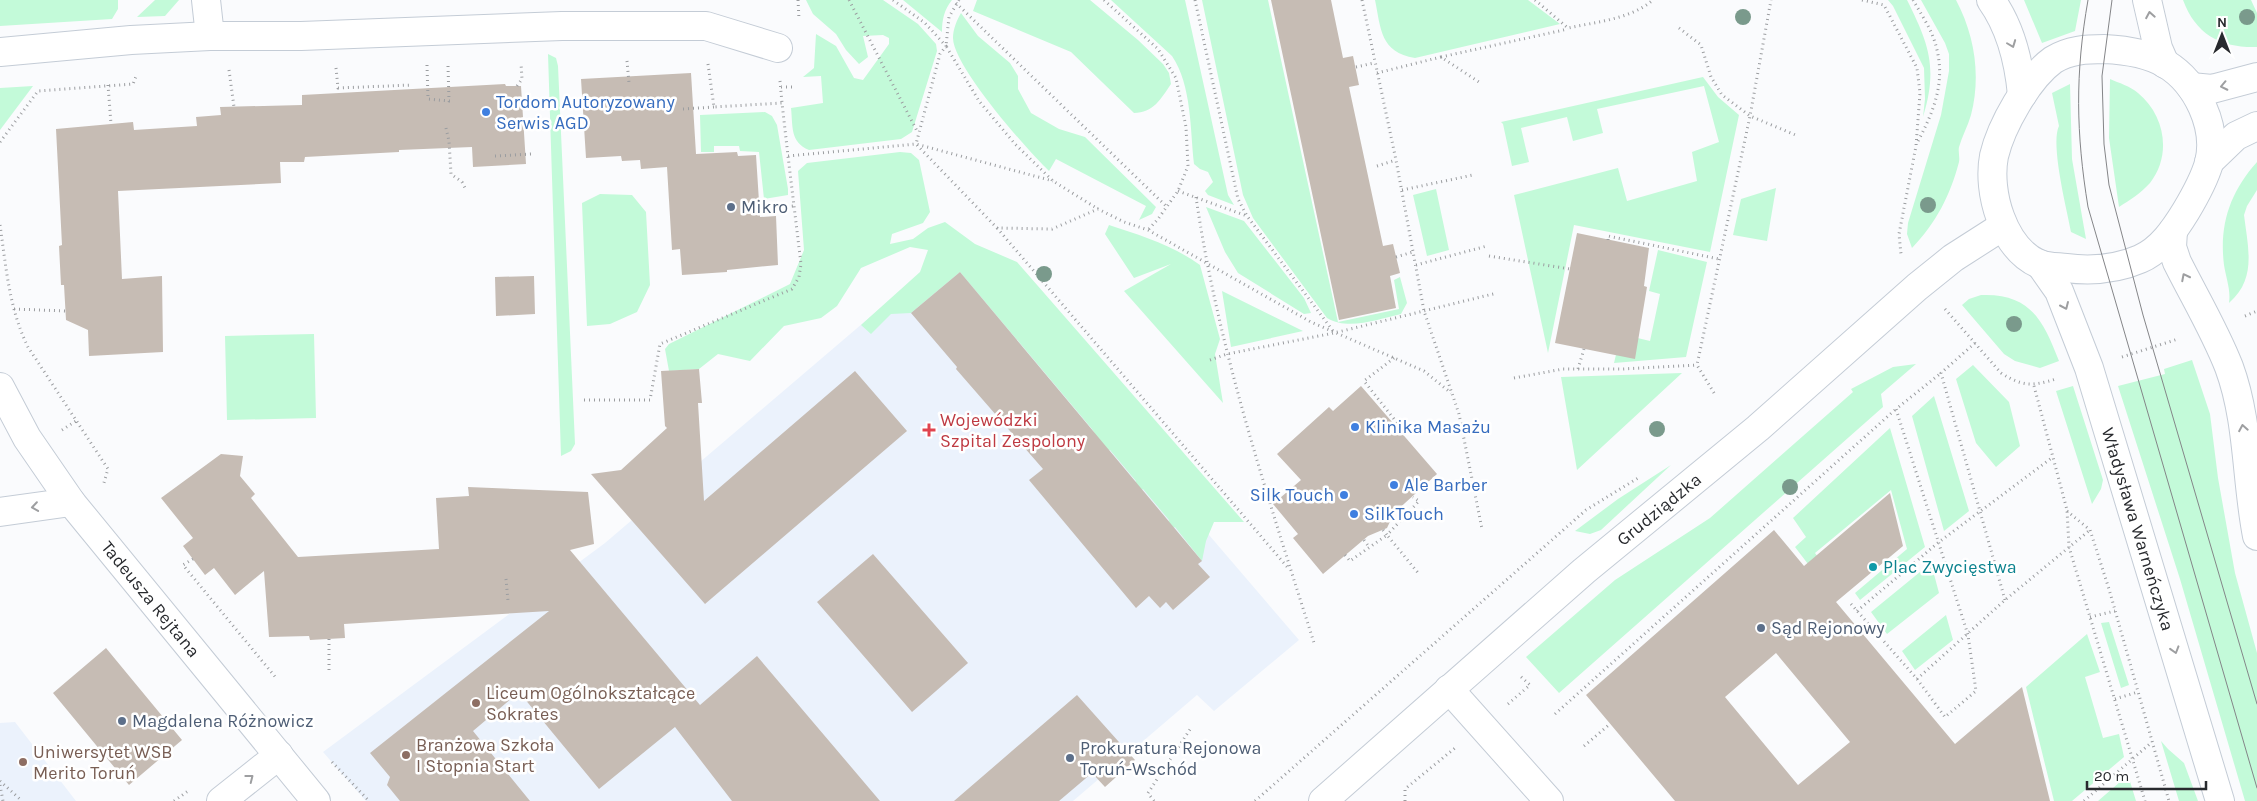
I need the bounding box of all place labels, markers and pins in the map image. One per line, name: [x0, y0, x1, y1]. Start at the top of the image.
place label: Tordom Autoryzowany Serwis AGD: [496, 91, 675, 134]
marker: Tordom Autoryzowany Serwis AGD: [480, 106, 492, 118]
place label: Mikro: [741, 196, 788, 218]
marker: Mikro: [725, 201, 737, 213]
place label: Wojewódzki Szpital Zespolony: [940, 409, 1086, 452]
place label: Klinika Masażu: [1365, 416, 1491, 438]
marker: Klinika Masażu: [1349, 421, 1361, 433]
marker: Wojewódzki Szpital Zespolony: [922, 423, 936, 437]
place label: Ale Barber: [1404, 474, 1487, 496]
marker: Ale Barber: [1388, 479, 1400, 491]
place label: Silk Touch: [1250, 484, 1334, 506]
marker: Silk Touch: [1338, 489, 1350, 501]
place label: SilkTouch: [1364, 503, 1444, 525]
marker: SilkTouch: [1348, 508, 1360, 520]
place label: Plac Zwycięstwa: [1883, 556, 2017, 578]
marker: Plac Zwycięstwa: [1867, 561, 1879, 573]
place label: Sąd Rejonowy: [1771, 617, 1885, 639]
marker: Sąd Rejonowy: [1755, 622, 1767, 634]
place label: Liceum Ogólnokształcące Sokrates: [486, 682, 695, 725]
marker: Liceum Ogólnokształcące Sokrates: [470, 697, 482, 709]
place label: Magdalena Różnowicz: [132, 710, 314, 732]
marker: Magdalena Różnowicz: [116, 715, 128, 727]
place label: Branżowa Szkoła I Stopnia Start: [416, 734, 554, 777]
place label: Prokuratura Rejonowa Toruń-Wschód: [1080, 737, 1262, 780]
place label: Uniwersytet WSB Merito Toruń: [33, 741, 172, 784]
marker: Branżowa Szkoła I Stopnia Start: [400, 749, 412, 761]
marker: Prokuratura Rejonowa Toruń-Wschód: [1064, 752, 1076, 764]
marker: Uniwersytet WSB Merito Toruń: [17, 756, 29, 768]

